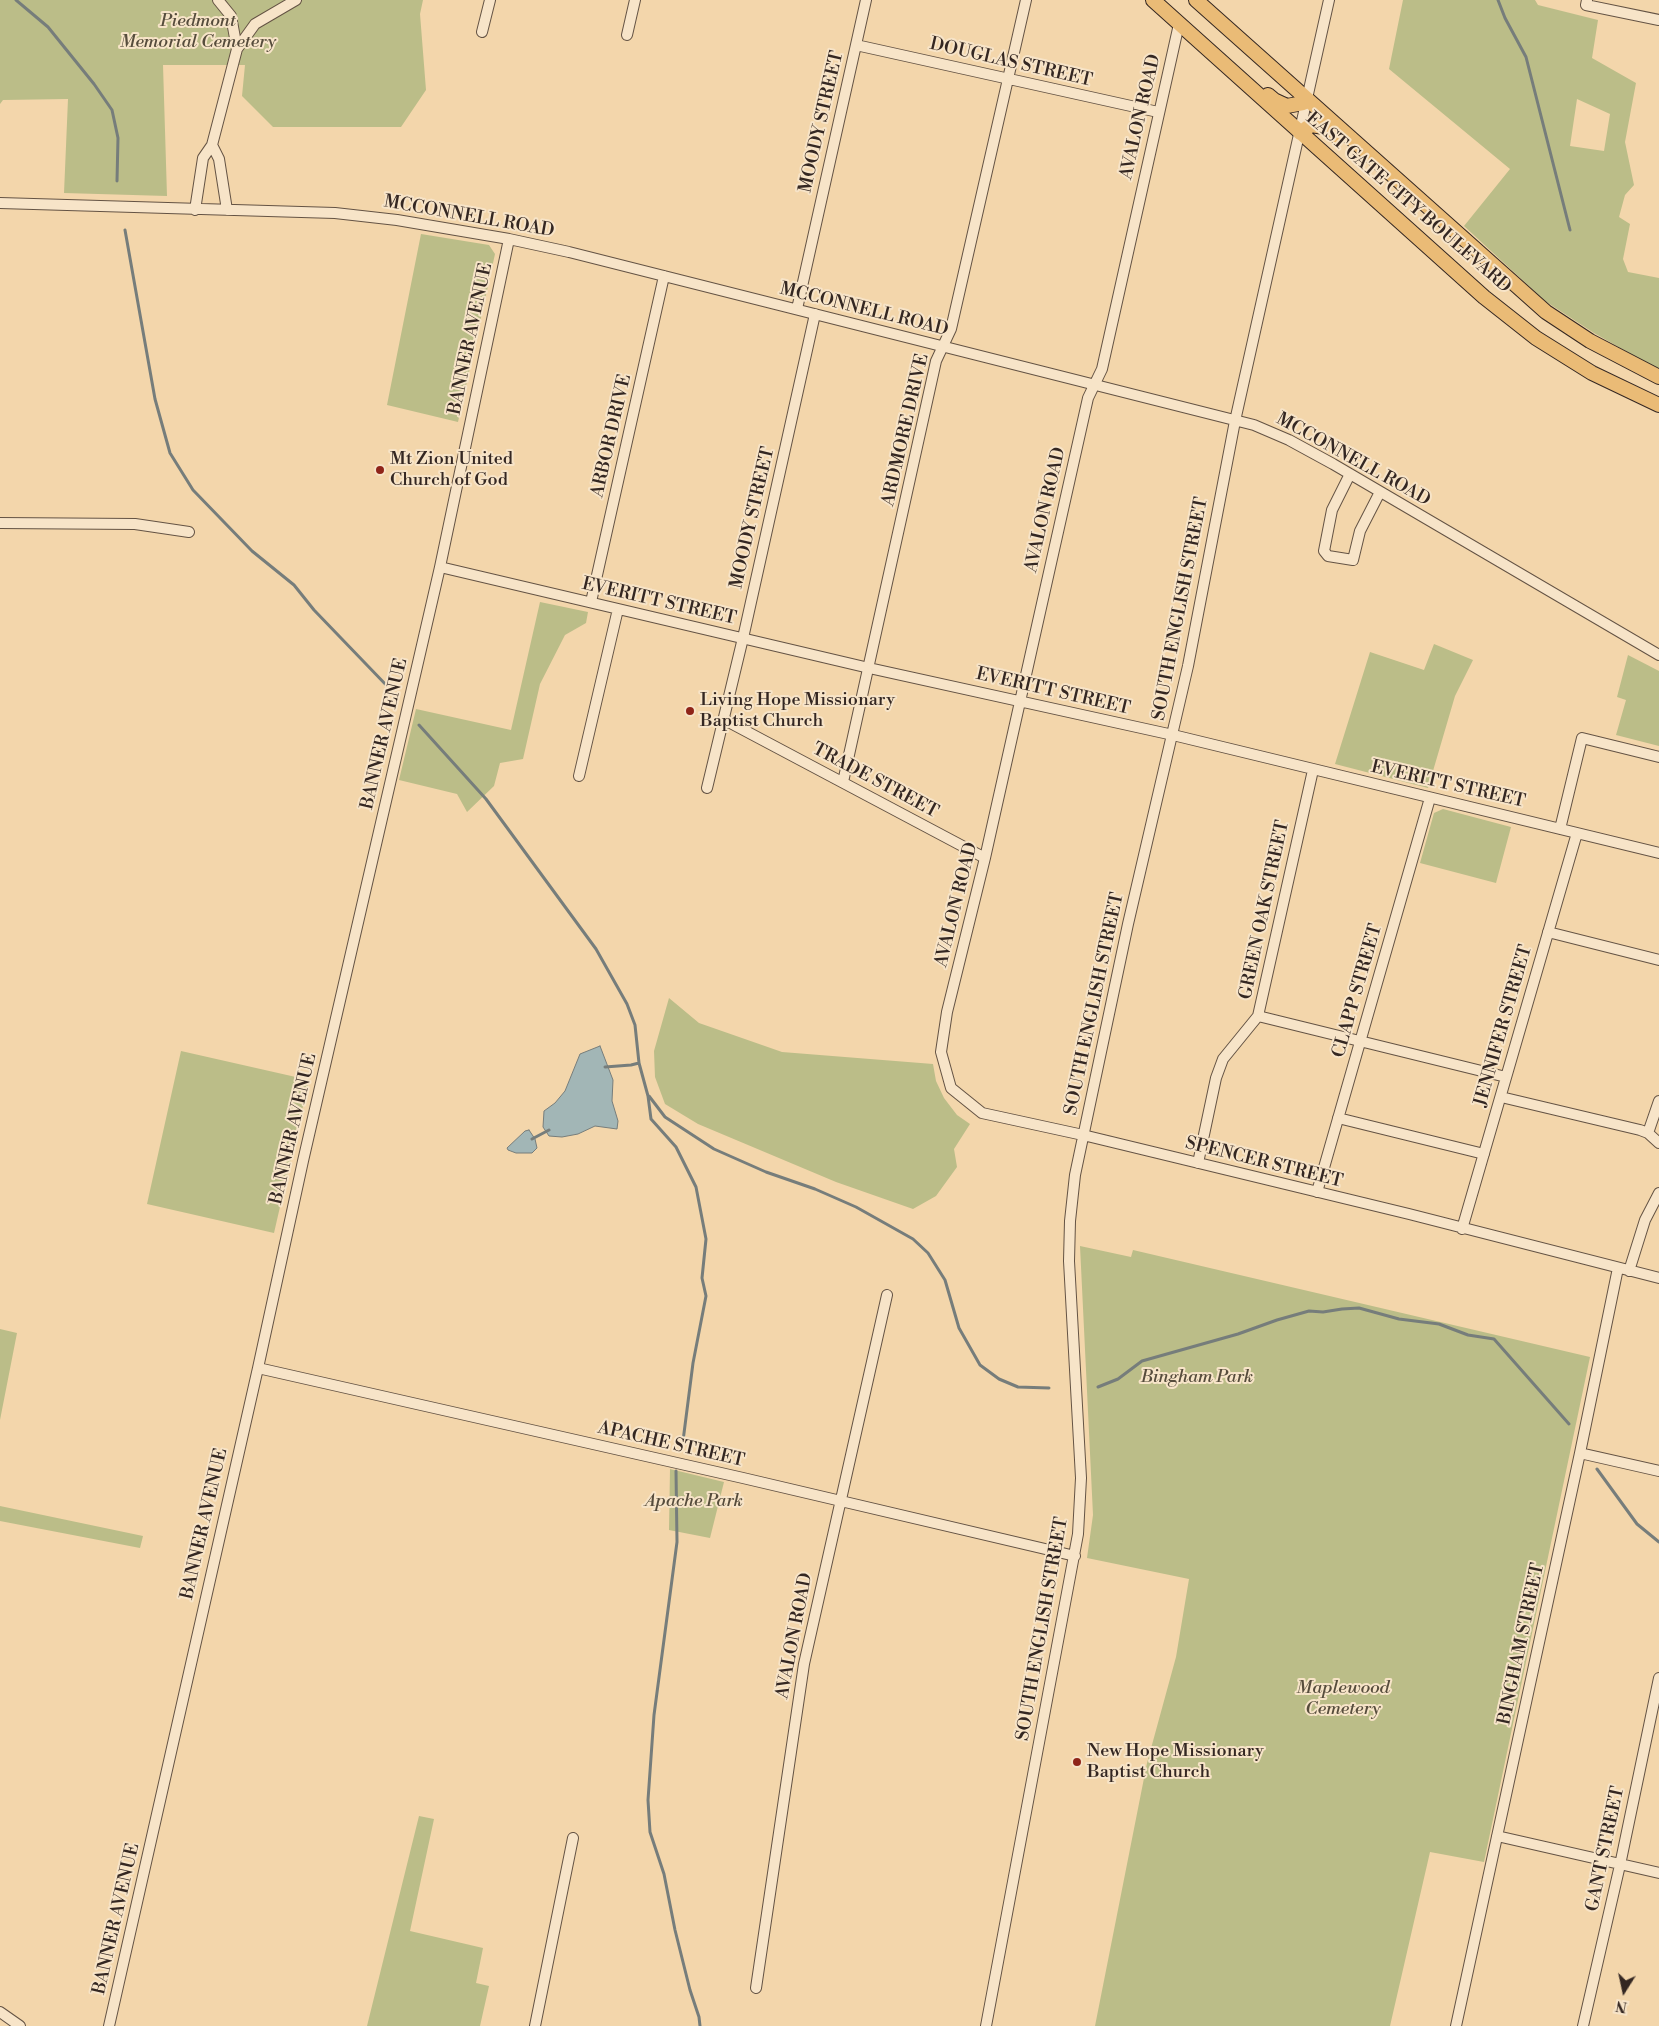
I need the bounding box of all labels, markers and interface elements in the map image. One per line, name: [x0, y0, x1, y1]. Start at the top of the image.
park label: Piedmont Memorial Cemetery: [120, 11, 276, 54]
street label: DOUGLAS STREET: [928, 34, 1094, 92]
street label: MOODY STREET: [795, 49, 849, 195]
street label: AVALON ROAD: [1116, 52, 1166, 182]
street label: EAST GATE CITY BOULEVARD: [1301, 108, 1515, 298]
street label: MCCONNELL ROAD: [382, 191, 556, 243]
street label: BANNER AVENUE: [444, 261, 498, 417]
street label: MCCONNELL ROAD: [778, 279, 950, 341]
street label: ARDMORE DRIVE: [878, 352, 934, 508]
street label: ARBOR DRIVE: [587, 372, 637, 500]
street label: MCCONNELL ROAD: [1272, 409, 1434, 511]
street label: MOODY STREET: [726, 445, 780, 591]
street label: AVALON ROAD: [1021, 445, 1071, 575]
place label: Mt Zion United Church of God: [390, 449, 513, 492]
marker: Mt Zion United Church of God: [374, 464, 386, 476]
street label: SOUTH ENGLISH STREET: [1149, 495, 1213, 723]
street label: EVERITT STREET: [580, 574, 738, 630]
street label: BANNER AVENUE: [357, 656, 413, 812]
street label: EVERITT STREET: [974, 664, 1132, 720]
place label: Living Hope Missionary Baptist Church: [700, 690, 895, 732]
marker: Living Hope Missionary Baptist Church: [684, 705, 696, 717]
street label: TRADE STREET: [808, 739, 942, 823]
street label: EVERITT STREET: [1369, 757, 1527, 813]
street label: GREEN OAK STREET: [1235, 818, 1295, 1002]
street label: AVALON ROAD: [931, 840, 983, 970]
street label: SOUTH ENGLISH STREET: [1061, 891, 1129, 1117]
street label: CLAPP STREET: [1329, 922, 1387, 1060]
street label: JENNIFER STREET: [1471, 943, 1537, 1109]
street label: BANNER AVENUE: [266, 1051, 322, 1207]
street label: SPENCER STREET: [1183, 1133, 1345, 1193]
park label: Bingham Park: [1141, 1367, 1253, 1389]
street label: APACHE STREET: [595, 1418, 747, 1472]
street label: BANNER AVENUE: [177, 1446, 233, 1602]
park label: Apache Park: [645, 1491, 743, 1513]
street label: SOUTH ENGLISH STREET: [1013, 1515, 1073, 1743]
street label: BINGHAM STREET: [1494, 1561, 1550, 1727]
street label: AVALON ROAD: [772, 1571, 818, 1701]
park label: Maplewood Cemetery: [1296, 1678, 1390, 1720]
place label: New Hope Missionary Baptist Church: [1087, 1741, 1264, 1784]
marker: New Hope Missionary Baptist Church: [1071, 1756, 1083, 1768]
street label: GANT STREET: [1582, 1785, 1630, 1913]
street label: BANNER AVENUE: [89, 1841, 145, 1997]
north arrow: [1599, 1966, 1649, 2016]
text: N: [1614, 1996, 1628, 2016]

